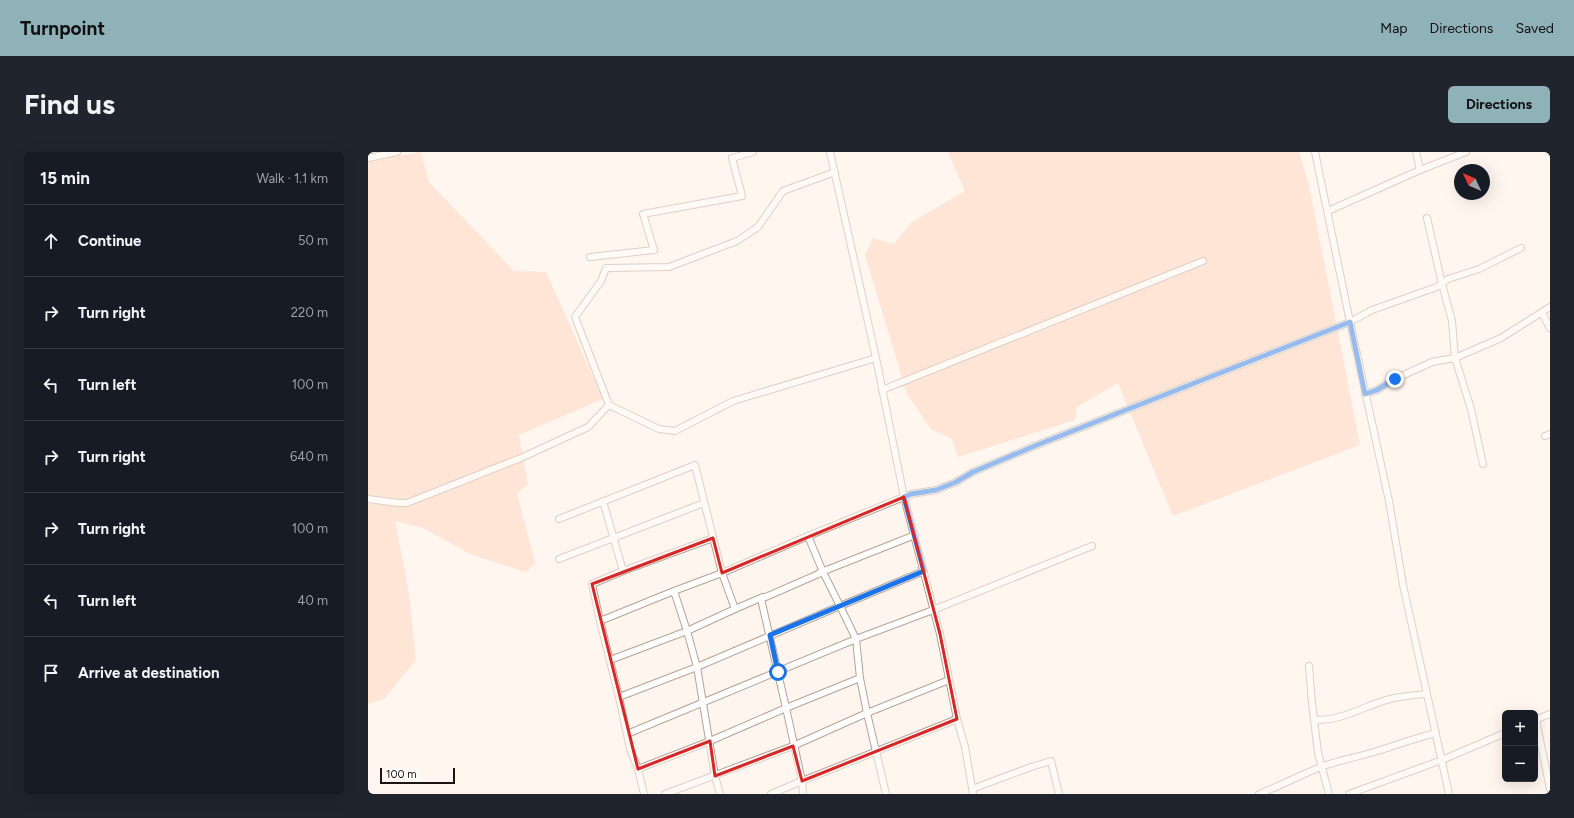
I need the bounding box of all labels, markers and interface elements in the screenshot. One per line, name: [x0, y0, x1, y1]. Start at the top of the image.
text: Turnpoint: [20, 17, 105, 40]
text: Map: [1380, 20, 1408, 37]
text: Directions: [1430, 20, 1493, 37]
text: Saved: [1515, 20, 1554, 37]
button: Directions: [1448, 86, 1550, 123]
text: Find us: [24, 87, 115, 121]
north arrow: [1454, 164, 1490, 200]
text: 15 min: [40, 168, 90, 188]
text: Walk · 1.1 km: [257, 171, 328, 186]
icon: ahead: [40, 230, 62, 252]
text: Continue: [78, 232, 141, 250]
text: 50 m: [298, 233, 328, 248]
icon: right: [40, 302, 62, 324]
text: Turn right: [78, 304, 146, 322]
text: 220 m: [291, 305, 328, 320]
route end: [1386, 370, 1404, 388]
icon: left: [40, 374, 62, 396]
text: Turn left: [78, 376, 136, 394]
text: 100 m: [292, 377, 328, 392]
icon: right: [40, 446, 62, 468]
text: Turn right: [78, 448, 146, 466]
text: 640 m: [290, 449, 328, 464]
icon: right: [40, 518, 62, 540]
text: Turn right: [78, 520, 146, 538]
text: 100 m: [292, 521, 328, 536]
icon: left: [40, 590, 62, 612]
text: Turn left: [78, 592, 136, 610]
text: 40 m: [297, 593, 328, 608]
icon: arrive: [40, 662, 62, 684]
route start: [769, 663, 787, 681]
text: Arrive at destination: [78, 664, 219, 682]
map controls: [1502, 710, 1538, 782]
button: +: [1502, 710, 1538, 746]
button: −: [1502, 746, 1538, 782]
scale bar: [380, 766, 455, 785]
text: 100 m: [386, 768, 417, 781]

